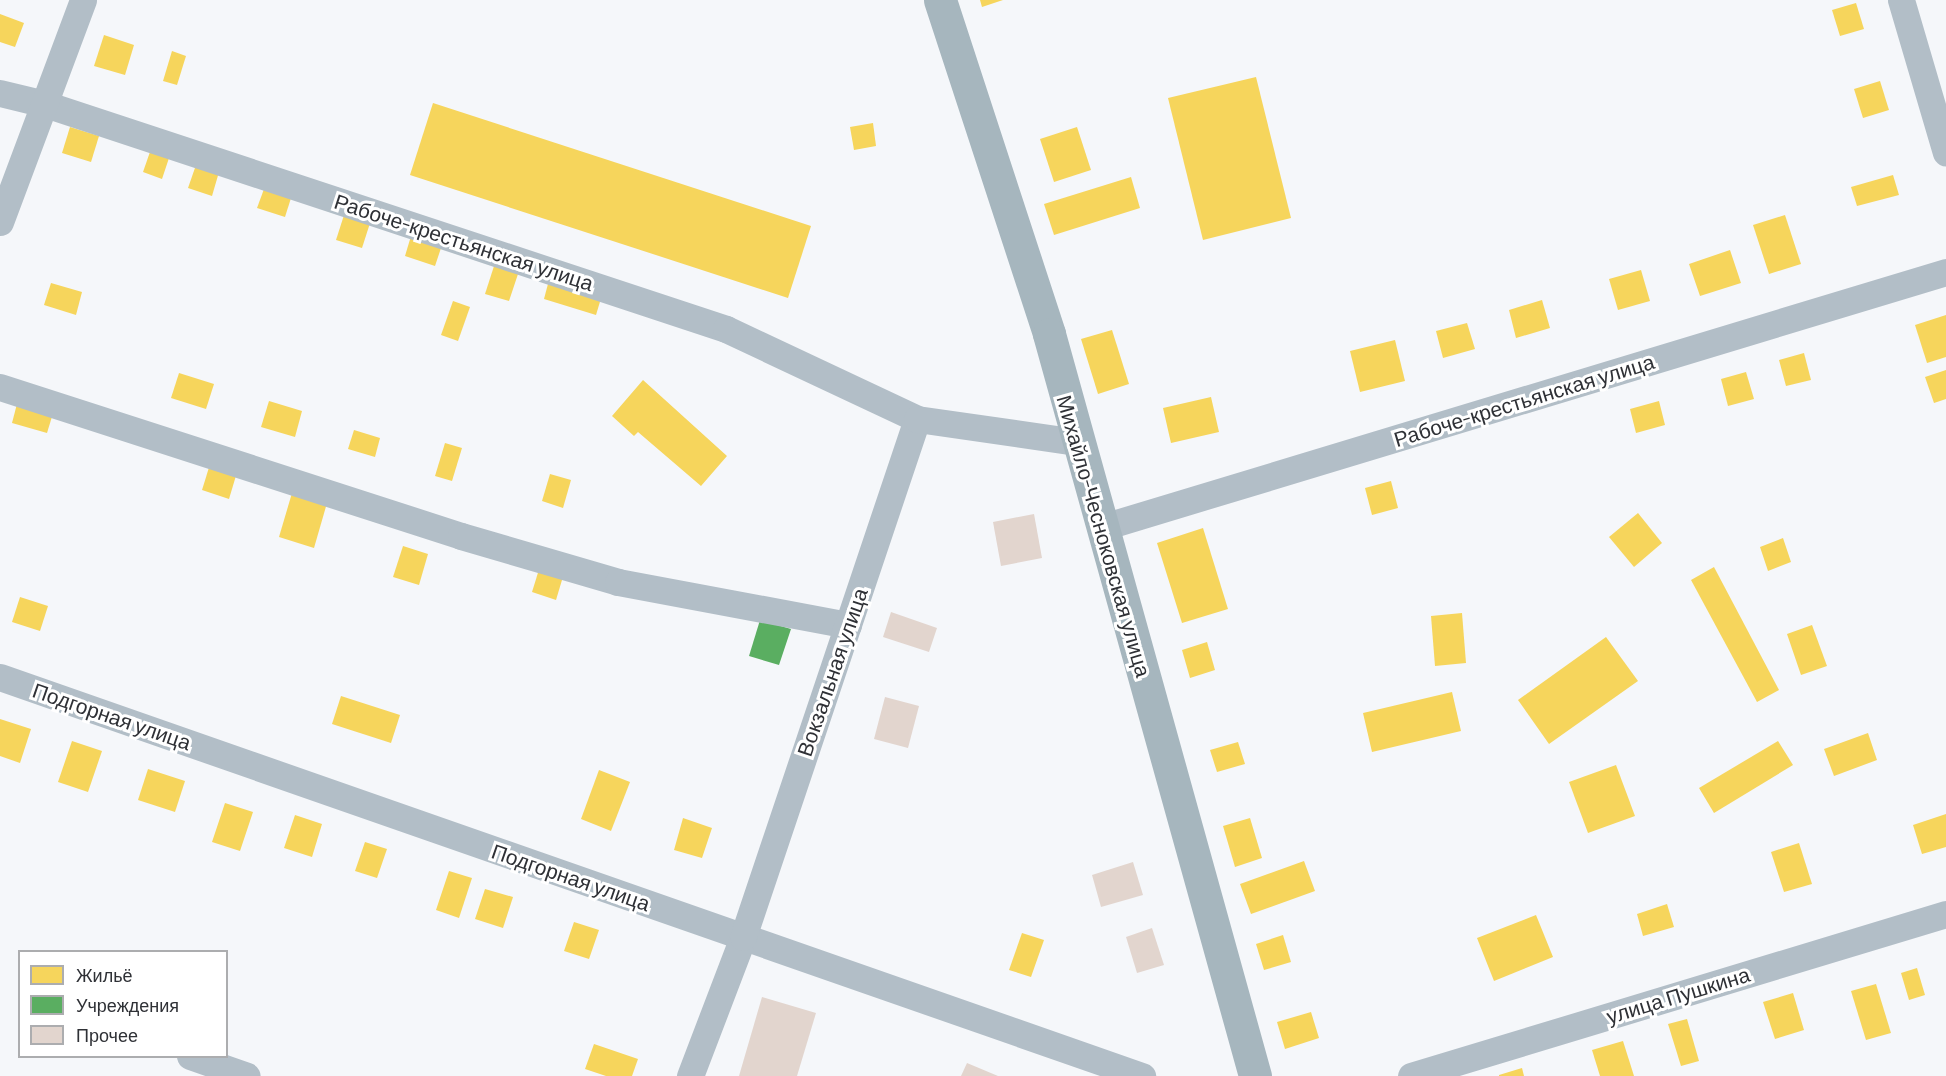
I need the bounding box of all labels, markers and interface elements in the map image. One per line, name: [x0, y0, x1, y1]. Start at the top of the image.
street label: Рабоче-крестьянская улица: [331, 188, 597, 296]
street label: Рабоче-крестьянская улица: [1391, 348, 1657, 452]
street label: Михайло-Чесноковская улица: [1052, 392, 1156, 680]
street label: Вокзальная улица: [791, 585, 873, 759]
street label: Подгорная улица: [30, 677, 194, 755]
street label: Подгорная улица: [489, 838, 653, 916]
legend: [18, 950, 228, 1058]
street label: улица Пушкина: [1603, 961, 1753, 1029]
text: Жильё: [76, 964, 133, 986]
text: Учреждения: [76, 994, 179, 1016]
text: Прочее: [76, 1024, 138, 1046]

